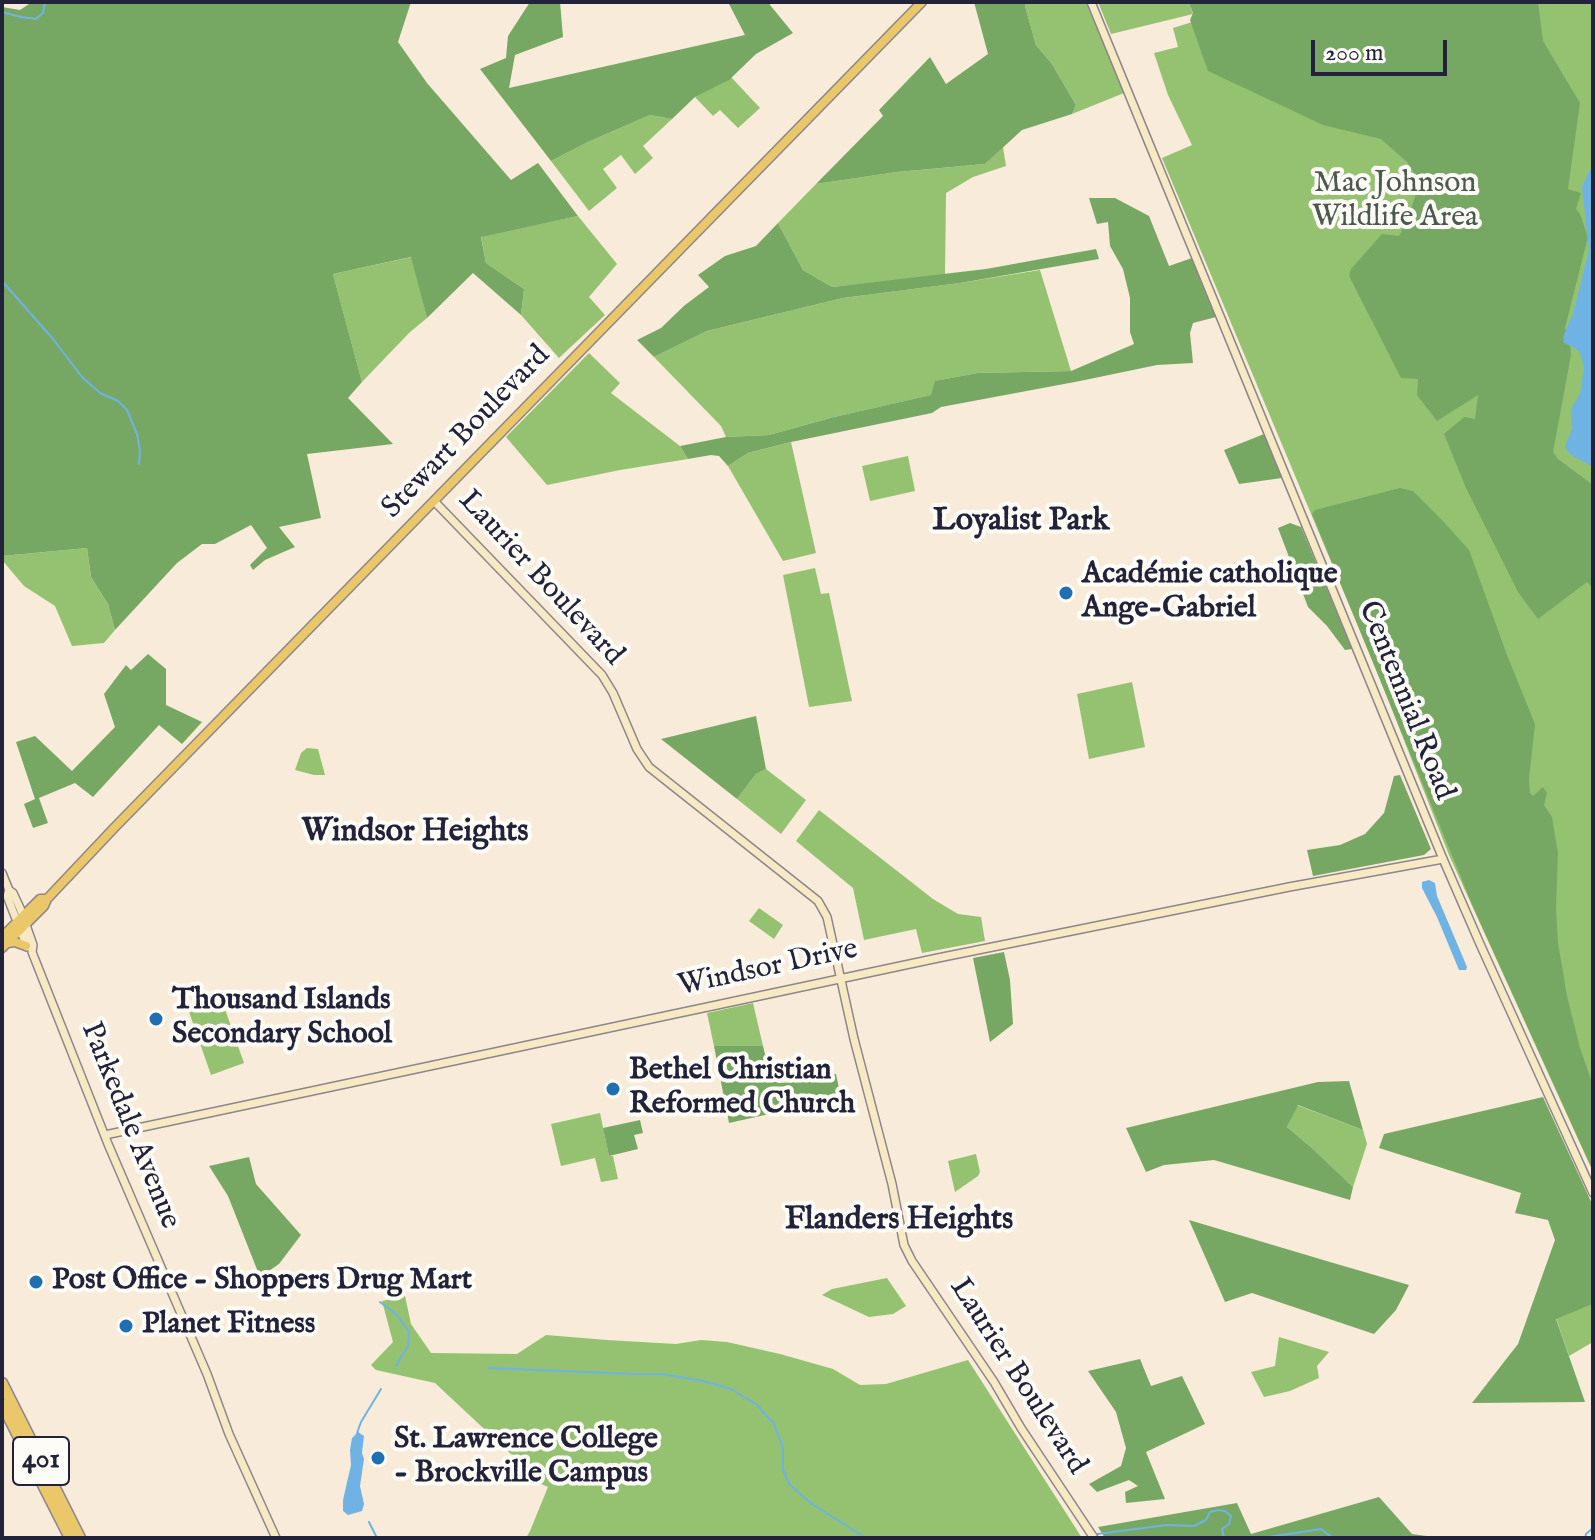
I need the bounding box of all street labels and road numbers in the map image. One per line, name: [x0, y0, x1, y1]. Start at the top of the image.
street label: Stewart Boulevard: [375, 339, 559, 527]
street label: Laurier Boulevard: [450, 484, 630, 674]
street label: Centennial Road: [1349, 597, 1461, 805]
street label: Windsor Drive: [675, 932, 861, 1006]
street label: Parkedale Avenue: [71, 1017, 187, 1235]
street label: Laurier Boulevard: [940, 1272, 1094, 1482]
road number: 401: [13, 1437, 69, 1485]

